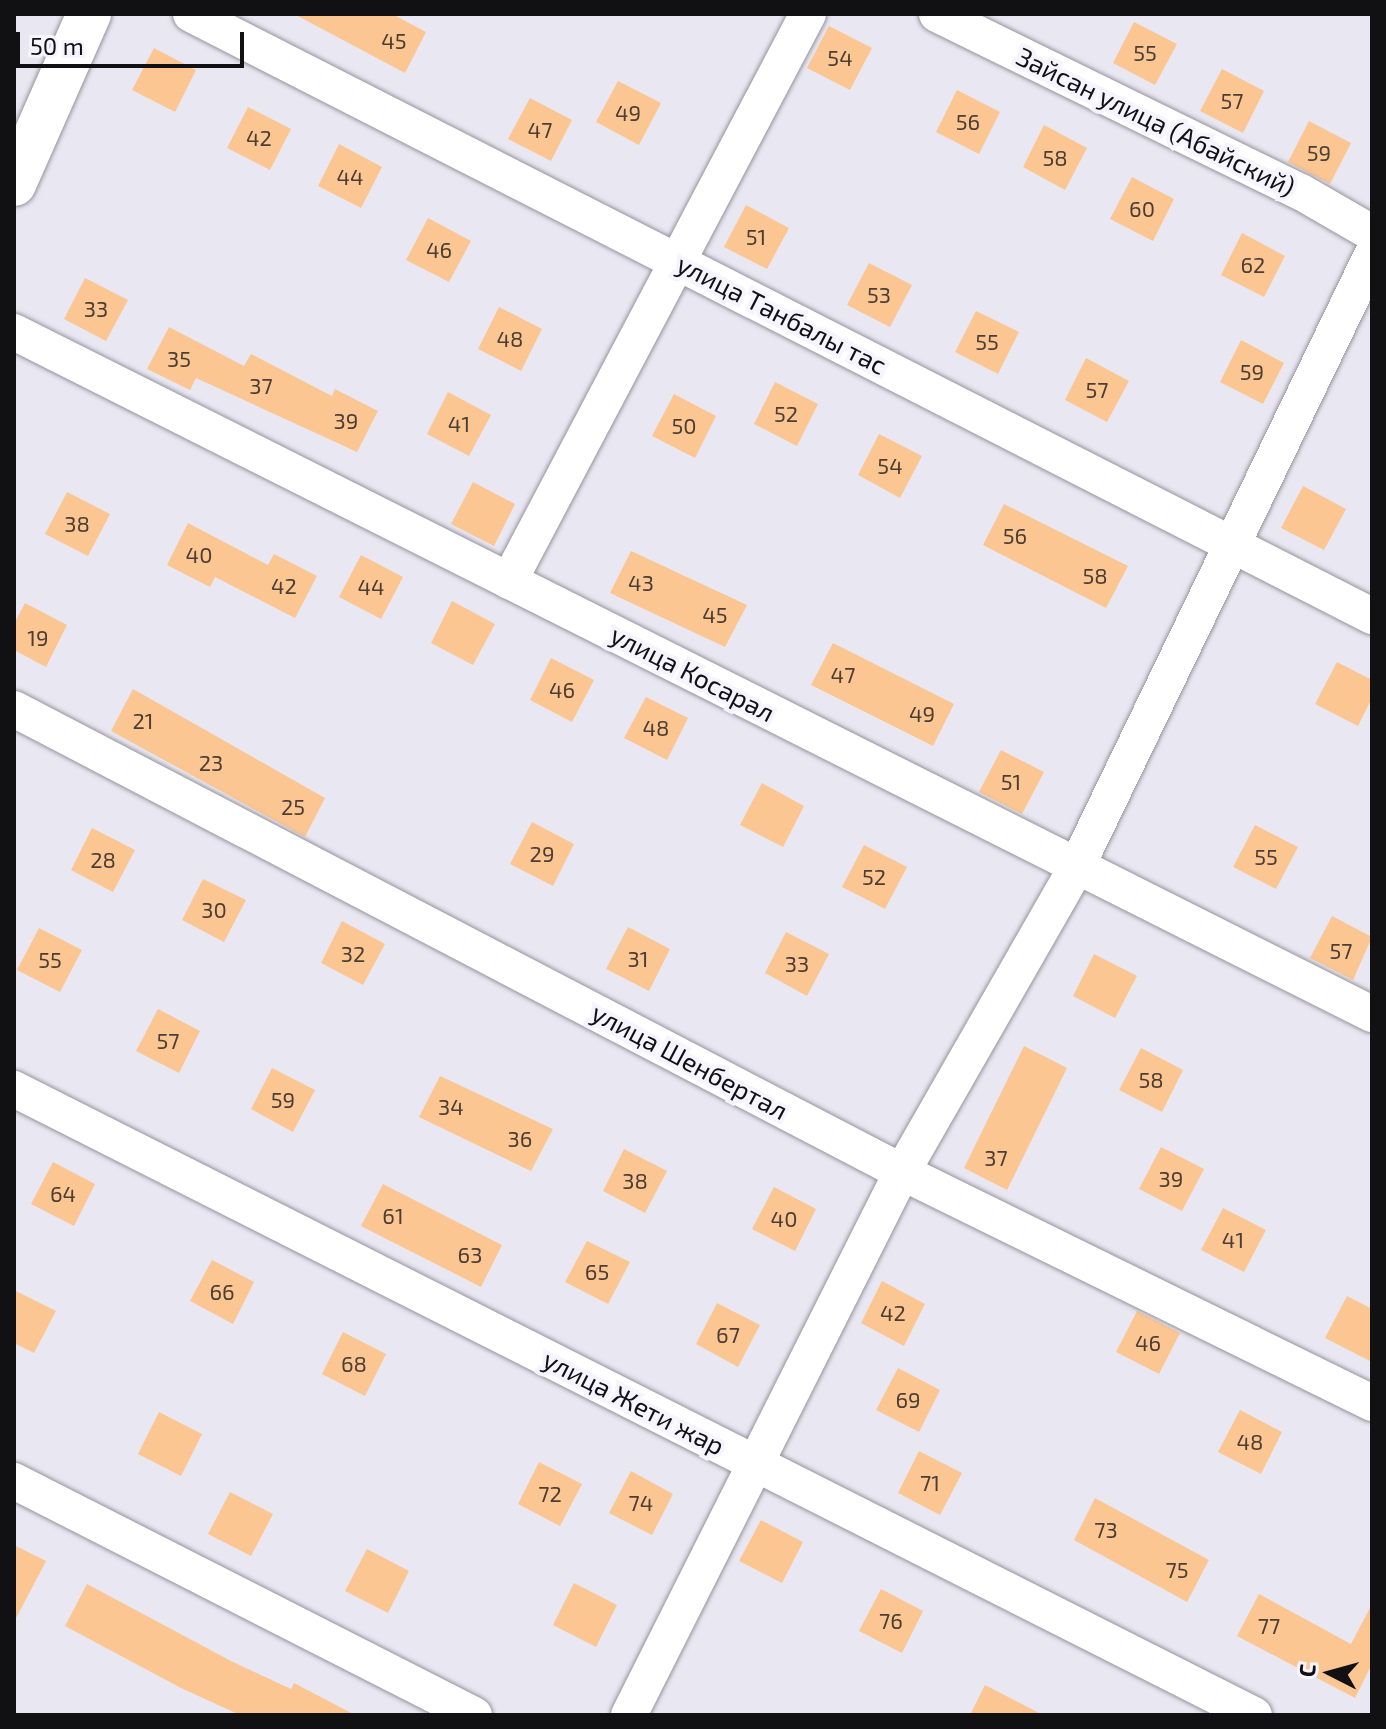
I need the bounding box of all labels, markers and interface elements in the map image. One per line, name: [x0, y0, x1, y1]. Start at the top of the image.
scale bar: [20, 16, 248, 66]
house number: 45: [381, 28, 407, 54]
text: 50 m: [30, 31, 84, 60]
street label: Зайсан улица (Абайский): [1012, 40, 1300, 202]
house number: 55: [1133, 40, 1157, 66]
house number: 54: [827, 45, 853, 71]
house number: 57: [1220, 88, 1244, 114]
house number: 49: [615, 100, 641, 126]
house number: 56: [956, 109, 980, 135]
house number: 47: [528, 117, 552, 143]
house number: 42: [246, 125, 272, 151]
house number: 59: [1307, 140, 1331, 166]
house number: 58: [1042, 145, 1068, 171]
house number: 44: [336, 164, 364, 190]
house number: 60: [1129, 196, 1155, 222]
house number: 51: [746, 224, 766, 250]
house number: 46: [426, 237, 452, 263]
street label: улица Танбалы тас: [672, 248, 892, 380]
house number: 62: [1241, 252, 1265, 278]
house number: 53: [867, 282, 891, 308]
house number: 33: [84, 296, 108, 322]
house number: 48: [497, 326, 523, 352]
house number: 55: [975, 329, 999, 355]
house number: 35: [167, 346, 191, 372]
house number: 59: [1240, 359, 1264, 385]
house number: 37: [249, 373, 273, 399]
house number: 57: [1085, 377, 1109, 403]
house number: 52: [774, 401, 798, 427]
house number: 39: [334, 408, 358, 434]
house number: 41: [448, 411, 470, 437]
house number: 50: [671, 413, 697, 439]
house number: 54: [877, 453, 903, 479]
house number: 38: [64, 511, 90, 537]
house number: 56: [1003, 523, 1027, 549]
house number: 40: [186, 542, 212, 568]
house number: 58: [1082, 563, 1108, 589]
house number: 43: [628, 570, 654, 596]
house number: 42: [271, 573, 297, 599]
house number: 44: [357, 574, 385, 600]
house number: 45: [702, 602, 728, 628]
street label: улица Косарал: [606, 618, 780, 728]
house number: 19: [27, 625, 49, 651]
house number: 47: [831, 662, 855, 688]
house number: 46: [549, 677, 575, 703]
house number: 49: [909, 701, 935, 727]
house number: 21: [132, 708, 154, 734]
house number: 48: [643, 715, 669, 741]
house number: 23: [199, 750, 223, 776]
house number: 51: [1001, 769, 1021, 795]
house number: 25: [281, 794, 305, 820]
house number: 29: [530, 841, 554, 867]
house number: 55: [1254, 844, 1278, 870]
house number: 28: [90, 847, 116, 873]
house number: 52: [862, 864, 886, 890]
house number: 30: [201, 897, 227, 923]
house number: 57: [1329, 938, 1353, 964]
house number: 32: [341, 941, 365, 967]
house number: 31: [628, 946, 648, 972]
house number: 55: [38, 947, 62, 973]
house number: 33: [785, 951, 809, 977]
street label: улица Шенбертал: [587, 996, 793, 1126]
house number: 57: [156, 1028, 180, 1054]
house number: 58: [1138, 1067, 1164, 1093]
house number: 59: [271, 1087, 295, 1113]
house number: 34: [438, 1094, 464, 1120]
house number: 36: [508, 1126, 532, 1152]
house number: 37: [984, 1145, 1008, 1171]
house number: 39: [1159, 1166, 1183, 1192]
house number: 38: [622, 1168, 648, 1194]
house number: 64: [50, 1181, 76, 1207]
house number: 61: [382, 1203, 404, 1229]
house number: 40: [771, 1206, 797, 1232]
house number: 41: [1222, 1227, 1244, 1253]
house number: 63: [458, 1242, 482, 1268]
house number: 65: [585, 1259, 609, 1285]
house number: 66: [209, 1279, 235, 1305]
house number: 42: [880, 1300, 906, 1326]
house number: 67: [716, 1322, 740, 1348]
house number: 46: [1135, 1330, 1161, 1356]
street label: улица Жети жар: [538, 1343, 730, 1461]
house number: 68: [341, 1351, 367, 1377]
house number: 69: [895, 1387, 921, 1413]
house number: 48: [1237, 1429, 1263, 1455]
house number: 71: [920, 1470, 940, 1496]
house number: 72: [538, 1481, 562, 1507]
house number: 74: [629, 1490, 653, 1516]
house number: 73: [1094, 1517, 1118, 1543]
house number: 75: [1165, 1557, 1189, 1583]
house number: 76: [879, 1608, 903, 1634]
house number: 77: [1258, 1613, 1280, 1639]
north arrow: [1290, 1633, 1370, 1713]
text: С: [1293, 1663, 1320, 1678]

